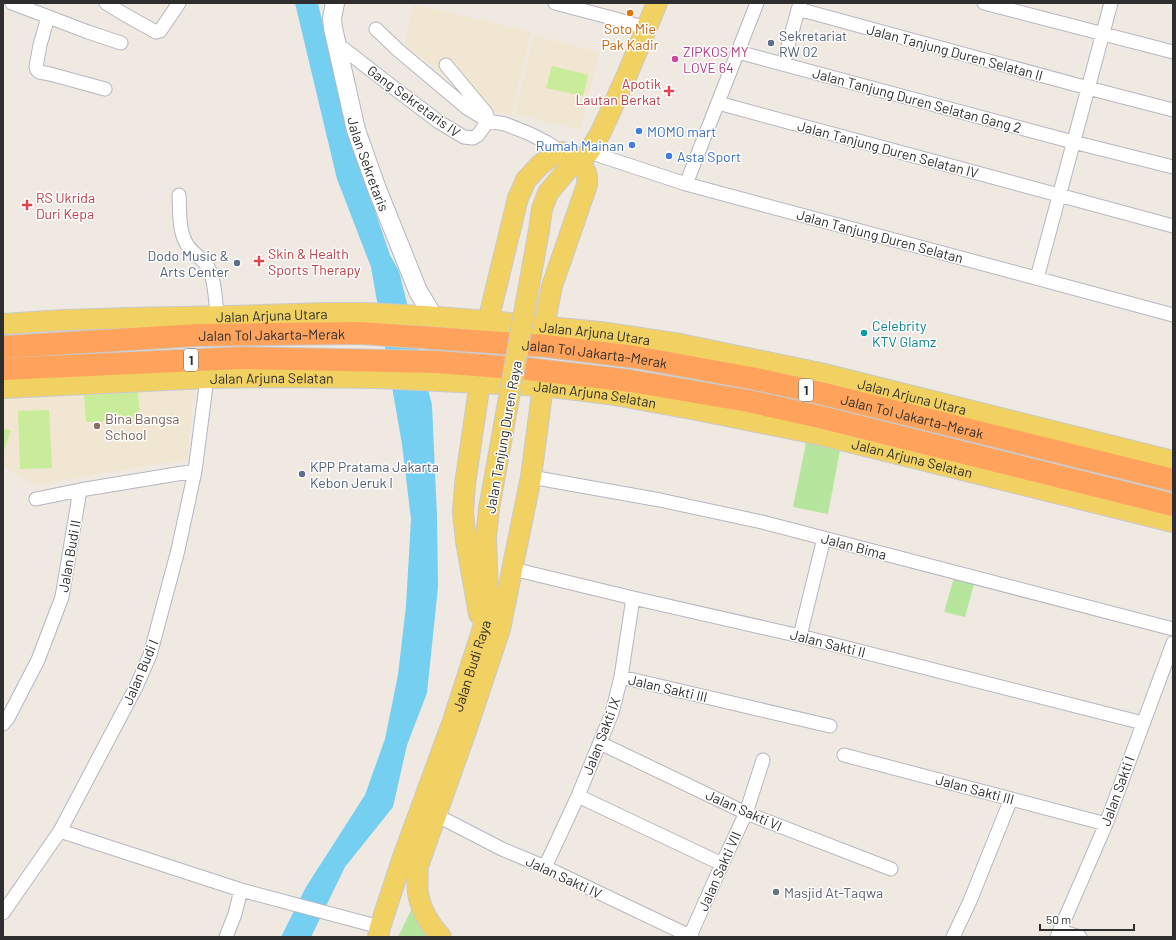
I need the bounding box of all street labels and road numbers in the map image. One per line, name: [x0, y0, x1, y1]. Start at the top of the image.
street label: Jalan Tanjung Duren Selatan II: [865, 20, 1045, 84]
street label: Gang Sekretaris IV: [364, 62, 464, 140]
street label: Jalan Tanjung Duren Selatan Gang 2: [811, 64, 1023, 136]
street label: Jalan Sekretaris: [345, 115, 394, 214]
street label: Jalan Tanjung Duren Selatan IV: [796, 117, 980, 181]
street label: Jalan Tanjung Duren Selatan: [795, 206, 965, 266]
street label: Jalan Arjuna Utara: [216, 304, 328, 325]
street label: Jalan Arjuna Utara: [539, 318, 651, 348]
street label: Jalan Tol Jakarta–Merak: [198, 325, 345, 343]
street label: Jalan Tol Jakarta–Merak: [521, 336, 669, 371]
road number: 1: [184, 349, 198, 371]
street label: Jalan Tanjung Duren Raya: [481, 359, 525, 515]
street label: Jalan Arjuna Selatan: [210, 368, 334, 386]
street label: Jalan Arjuna Utara: [856, 374, 968, 418]
street label: Jalan Arjuna Selatan: [533, 377, 658, 411]
road number: 1: [799, 379, 813, 401]
street label: Jalan Tol Jakarta–Merak: [839, 390, 985, 442]
street label: Jalan Arjuna Selatan: [850, 434, 975, 481]
street label: Jalan Budi II: [54, 518, 84, 594]
street label: Jalan Bima: [819, 529, 889, 563]
street label: Jalan Budi Raya: [448, 618, 494, 714]
street label: Jalan Sakti II: [789, 625, 867, 661]
street label: Jalan Budi I: [119, 637, 161, 707]
street label: Jalan Sakti III: [627, 671, 709, 705]
street label: Jalan Sakti IX: [578, 695, 624, 777]
street label: Jalan Sakti I: [1096, 754, 1138, 828]
street label: Jalan Sakti III: [934, 770, 1016, 808]
street label: Jalan Sakti VI: [703, 786, 785, 834]
street label: Jalan Sakti VII: [694, 829, 744, 913]
street label: Jalan Sakti IV: [523, 852, 605, 902]

